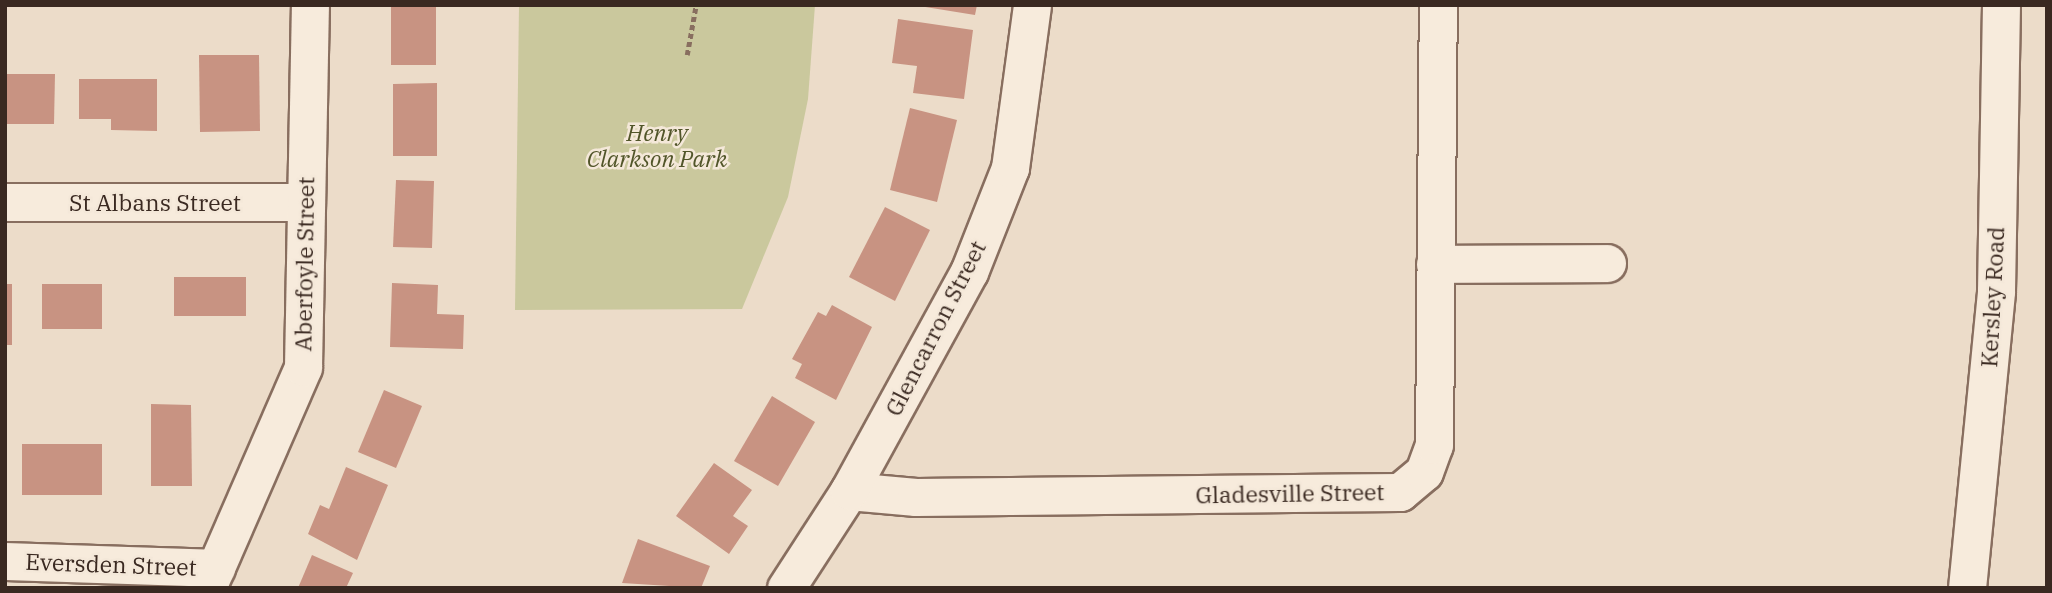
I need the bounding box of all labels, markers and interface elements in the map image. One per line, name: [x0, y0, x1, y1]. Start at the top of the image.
park label: Henry Clarkson Park: [587, 118, 727, 172]
street label: Aberfoyle Street: [289, 176, 319, 352]
street label: St Albans Street: [69, 188, 241, 216]
street label: Kersley Road: [1975, 226, 2009, 368]
street label: Glencarron Street: [879, 236, 991, 420]
street label: Gladesville Street: [1195, 478, 1385, 508]
street label: Eversden Street: [25, 547, 197, 581]

